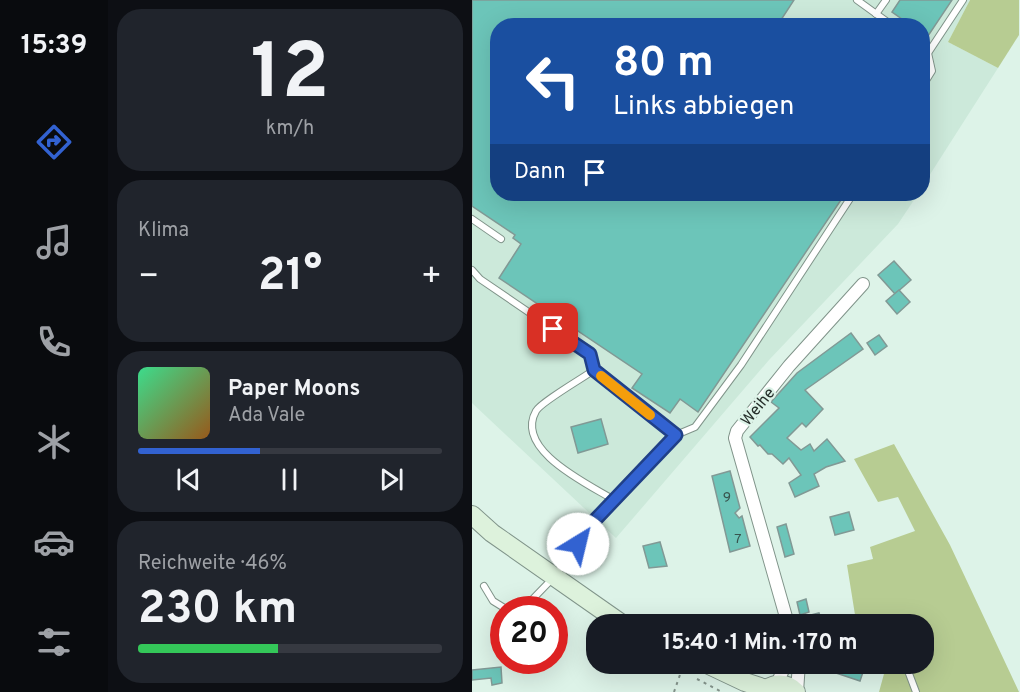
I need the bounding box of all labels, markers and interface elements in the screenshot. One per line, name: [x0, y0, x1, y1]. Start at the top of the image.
text: 12: [251, 27, 329, 126]
text: 15:39: [21, 29, 87, 63]
text: 80 m: [613, 38, 714, 91]
icon: left: [514, 42, 592, 120]
text: Links abbiegen: [613, 90, 794, 124]
text: km/h: [266, 116, 314, 142]
icon: directions: [33, 121, 75, 163]
icon: arrive: [578, 156, 611, 189]
text: Dann: [514, 159, 566, 186]
text: Klima: [138, 218, 189, 244]
icon: music: [33, 221, 75, 263]
text: 21°: [258, 249, 322, 306]
text: −: [138, 257, 159, 299]
text: +: [421, 257, 442, 299]
pin: [527, 303, 578, 354]
icon: arrive: [536, 312, 569, 345]
icon: phone: [33, 321, 75, 363]
text: Paper Moons: [228, 376, 360, 403]
street label: Weihe: [737, 384, 780, 431]
text: Ada Vale: [228, 403, 305, 429]
icon: climate: [33, 421, 75, 463]
icon: previous: [172, 463, 205, 496]
icon: pause: [273, 463, 306, 496]
icon: next: [375, 463, 408, 496]
house number: 9: [723, 489, 731, 506]
position arrow: [546, 512, 610, 576]
icon: car: [33, 521, 75, 563]
house number: 7: [734, 531, 742, 548]
text: Reichweite · 46%: [138, 551, 287, 577]
text: 230 km: [138, 582, 297, 639]
speed limit sign: 20: [490, 596, 568, 674]
icon: filters: [33, 621, 75, 663]
text: 15:40 · 1 Min. · 170 m: [663, 630, 857, 657]

